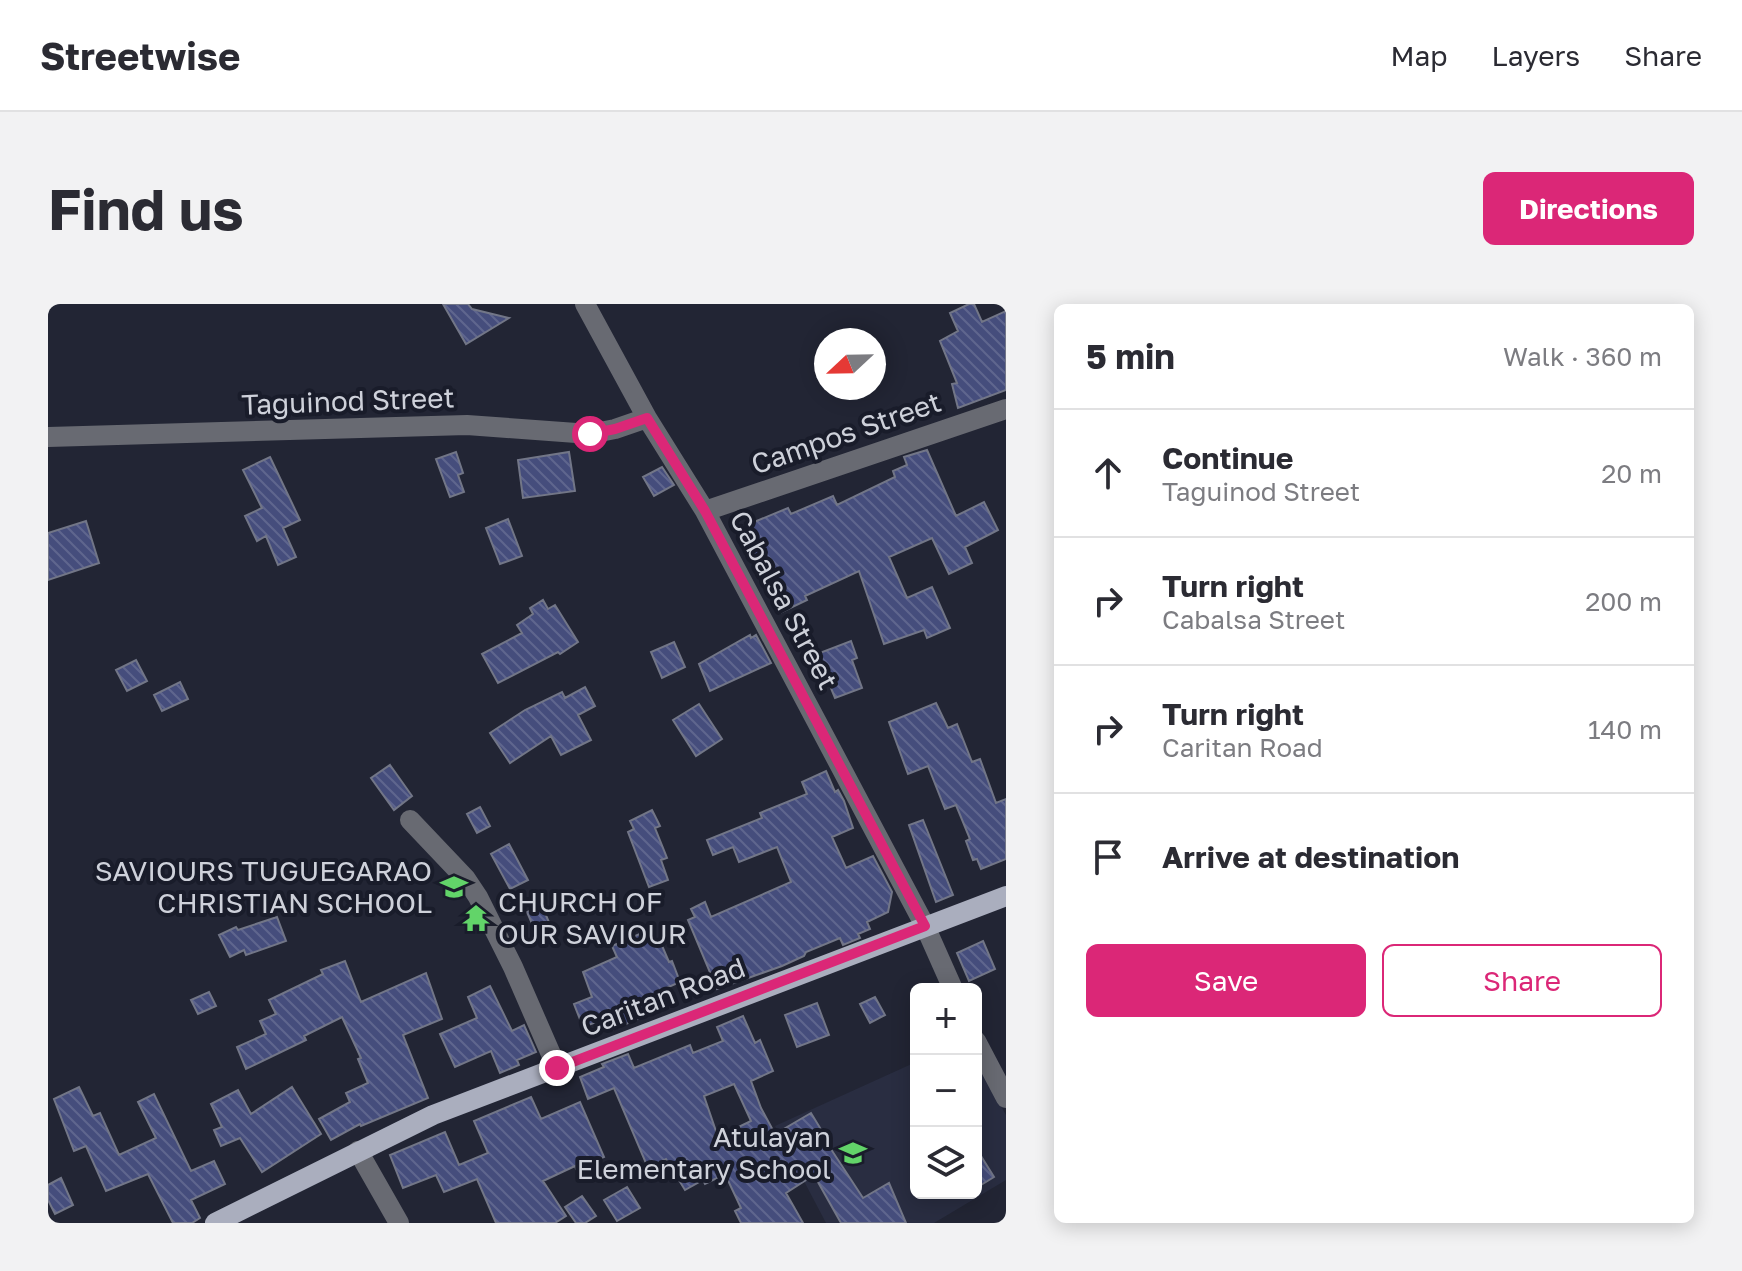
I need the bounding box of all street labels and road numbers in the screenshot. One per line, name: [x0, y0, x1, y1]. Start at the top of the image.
street label: Taguinod Street: [241, 380, 455, 421]
street label: Campos Street: [747, 385, 945, 480]
street label: Cabalsa Street: [724, 505, 845, 695]
street label: Caritan Road: [576, 950, 750, 1043]

